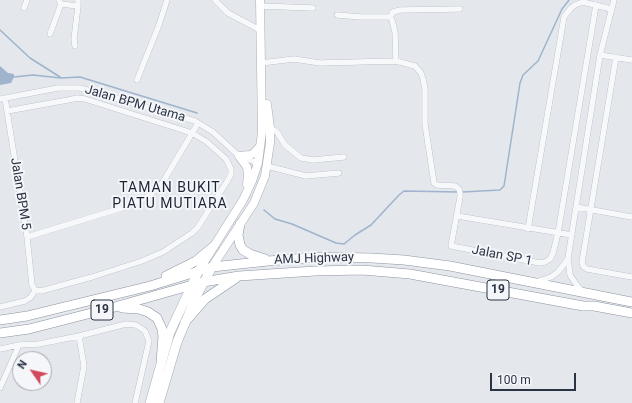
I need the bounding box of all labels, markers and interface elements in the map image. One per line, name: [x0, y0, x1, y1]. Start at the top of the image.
street label: Jalan BPM Utama: [83, 82, 187, 126]
street label: Jalan BPM 5: [7, 157, 33, 231]
district label: TAMAN BUKIT PIATU MUTIARA: [112, 180, 228, 212]
street label: Jalan SP 1: [470, 242, 534, 270]
street label: AMJ Highway: [274, 250, 354, 268]
road number: 19: [487, 280, 509, 300]
road number: 19: [91, 300, 113, 320]
north arrow: [12, 351, 52, 391]
text: N: [15, 358, 30, 371]
scale bar: [492, 365, 578, 391]
text: 100 m: [497, 373, 531, 387]

